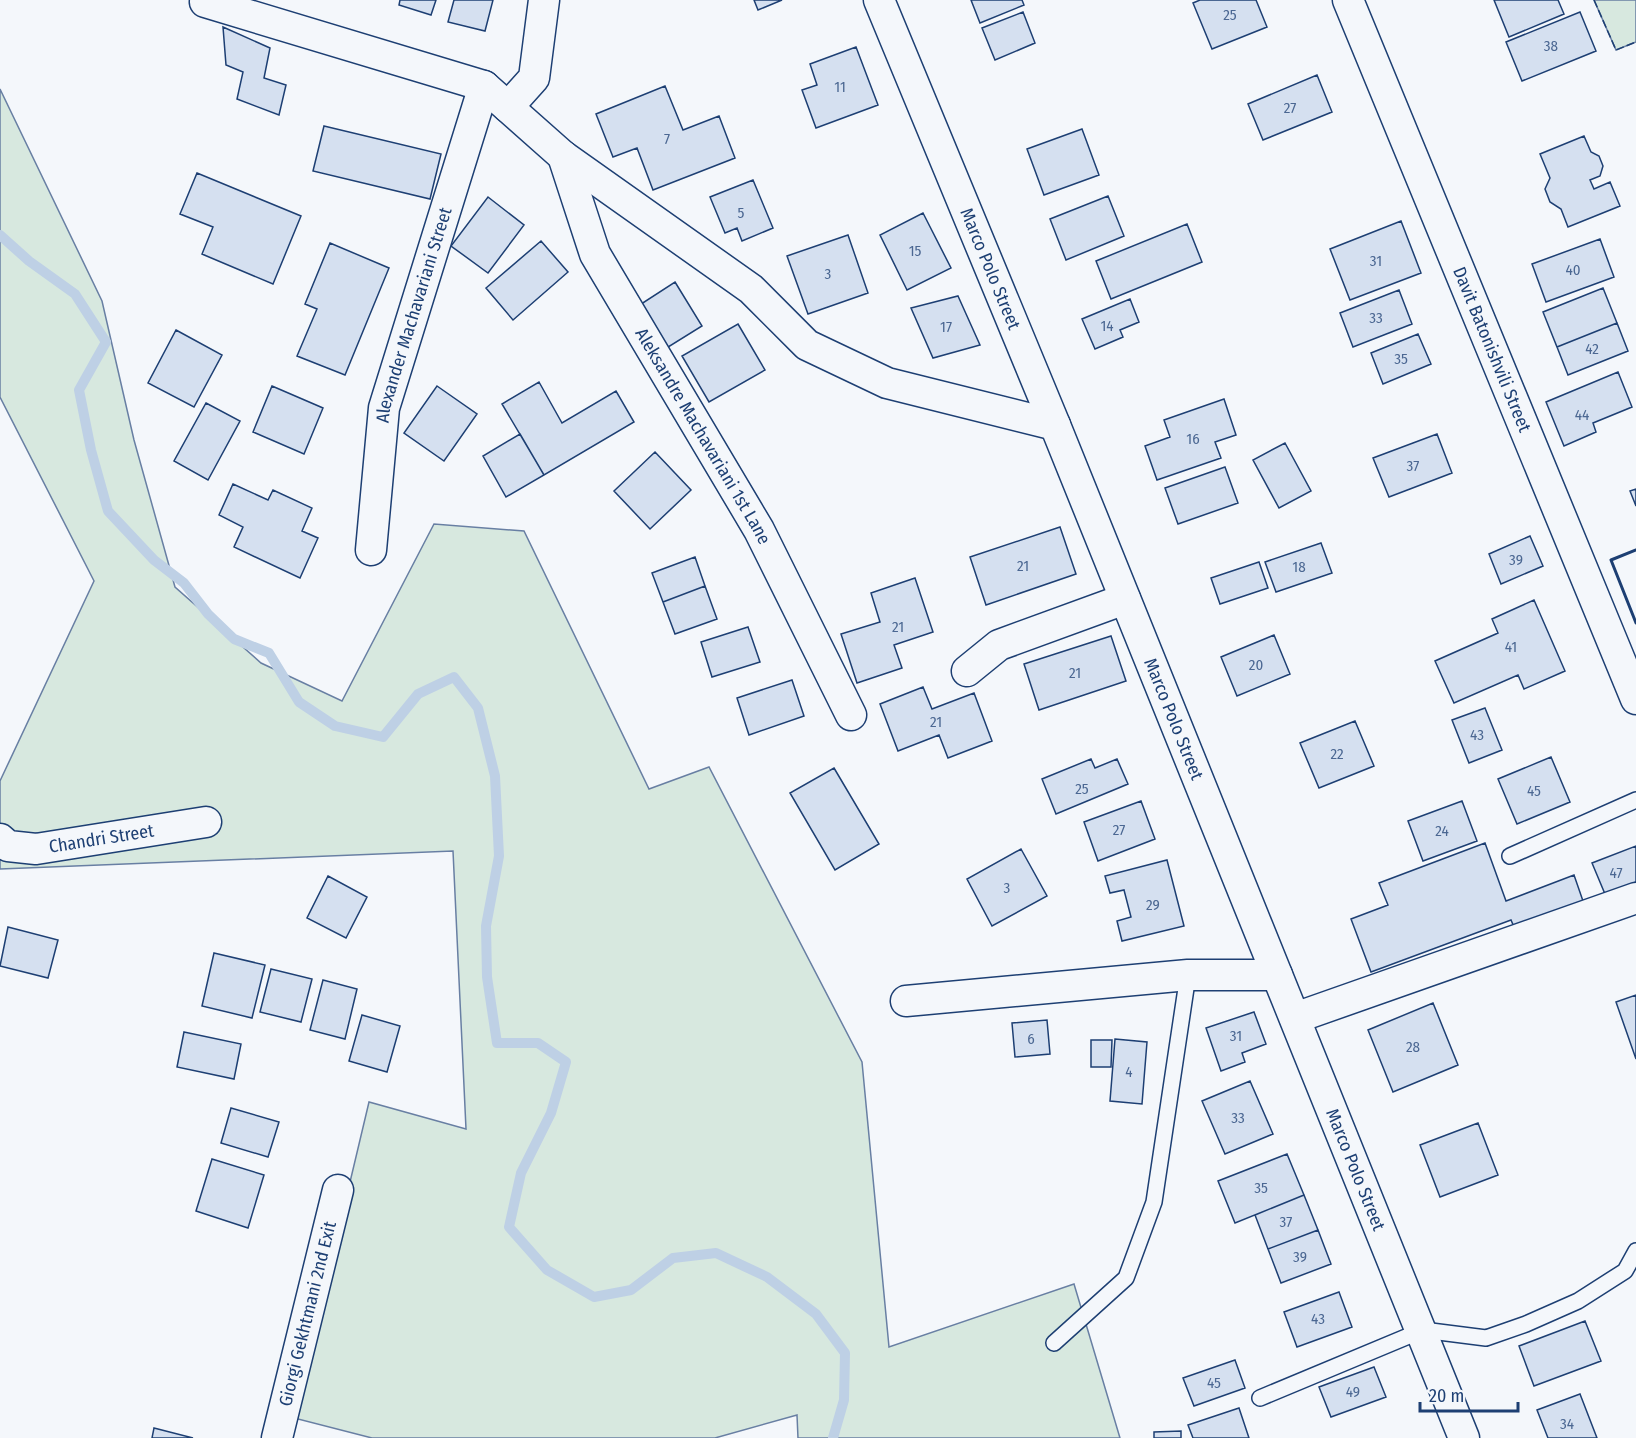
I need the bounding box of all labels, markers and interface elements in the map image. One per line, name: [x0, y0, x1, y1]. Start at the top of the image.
house number: 25: [1223, 6, 1237, 24]
house number: 38: [1544, 37, 1558, 55]
house number: 11: [834, 78, 846, 96]
house number: 27: [1284, 99, 1296, 117]
house number: 7: [664, 130, 670, 148]
house number: 5: [738, 204, 745, 222]
street label: Alexander Machavariani Street: [372, 205, 457, 424]
street label: Marco Polo Street: [955, 205, 1025, 333]
house number: 15: [909, 242, 921, 260]
house number: 31: [1370, 252, 1382, 270]
house number: 40: [1565, 261, 1581, 279]
street label: Davit Batonishvili Street: [1448, 264, 1536, 436]
house number: 3: [825, 265, 832, 283]
house number: 33: [1369, 309, 1383, 327]
house number: 14: [1100, 317, 1114, 335]
house number: 17: [940, 318, 952, 336]
street label: Aleksandre Machavariani 1st Lane: [631, 324, 775, 548]
house number: 42: [1585, 340, 1599, 358]
house number: 35: [1394, 350, 1408, 368]
house number: 44: [1575, 406, 1589, 424]
house number: 16: [1186, 430, 1200, 448]
house number: 37: [1407, 457, 1419, 475]
house number: 39: [1509, 551, 1523, 569]
house number: 21: [1017, 557, 1029, 575]
house number: 18: [1292, 558, 1306, 576]
house number: 21: [892, 618, 904, 636]
house number: 41: [1505, 638, 1517, 656]
street label: Marco Polo Street: [1139, 655, 1208, 783]
house number: 20: [1249, 656, 1263, 674]
house number: 21: [1069, 664, 1081, 682]
house number: 21: [930, 713, 942, 731]
house number: 43: [1470, 726, 1484, 744]
house number: 22: [1330, 745, 1344, 763]
house number: 25: [1075, 780, 1089, 798]
house number: 45: [1527, 782, 1541, 800]
street label: Chandri Street: [47, 819, 155, 858]
house number: 27: [1113, 821, 1125, 839]
house number: 24: [1435, 822, 1449, 840]
house number: 47: [1609, 864, 1623, 882]
house number: 3: [1004, 879, 1011, 897]
house number: 29: [1146, 896, 1160, 914]
house number: 31: [1230, 1027, 1242, 1045]
house number: 6: [1027, 1030, 1035, 1048]
house number: 28: [1406, 1038, 1420, 1056]
house number: 4: [1125, 1063, 1133, 1081]
street label: Marco Polo Street: [1321, 1105, 1390, 1234]
house number: 33: [1231, 1109, 1245, 1127]
house number: 35: [1254, 1179, 1268, 1197]
house number: 37: [1280, 1213, 1292, 1231]
street label: Giorgi Gekhtmani 2nd Exit: [274, 1219, 341, 1408]
house number: 39: [1293, 1248, 1307, 1266]
house number: 43: [1311, 1310, 1325, 1328]
house number: 45: [1207, 1374, 1221, 1392]
scale bar: [1420, 1375, 1518, 1413]
house number: 49: [1346, 1383, 1360, 1401]
text: 20 m: [1429, 1385, 1464, 1407]
house number: 34: [1560, 1415, 1574, 1433]

